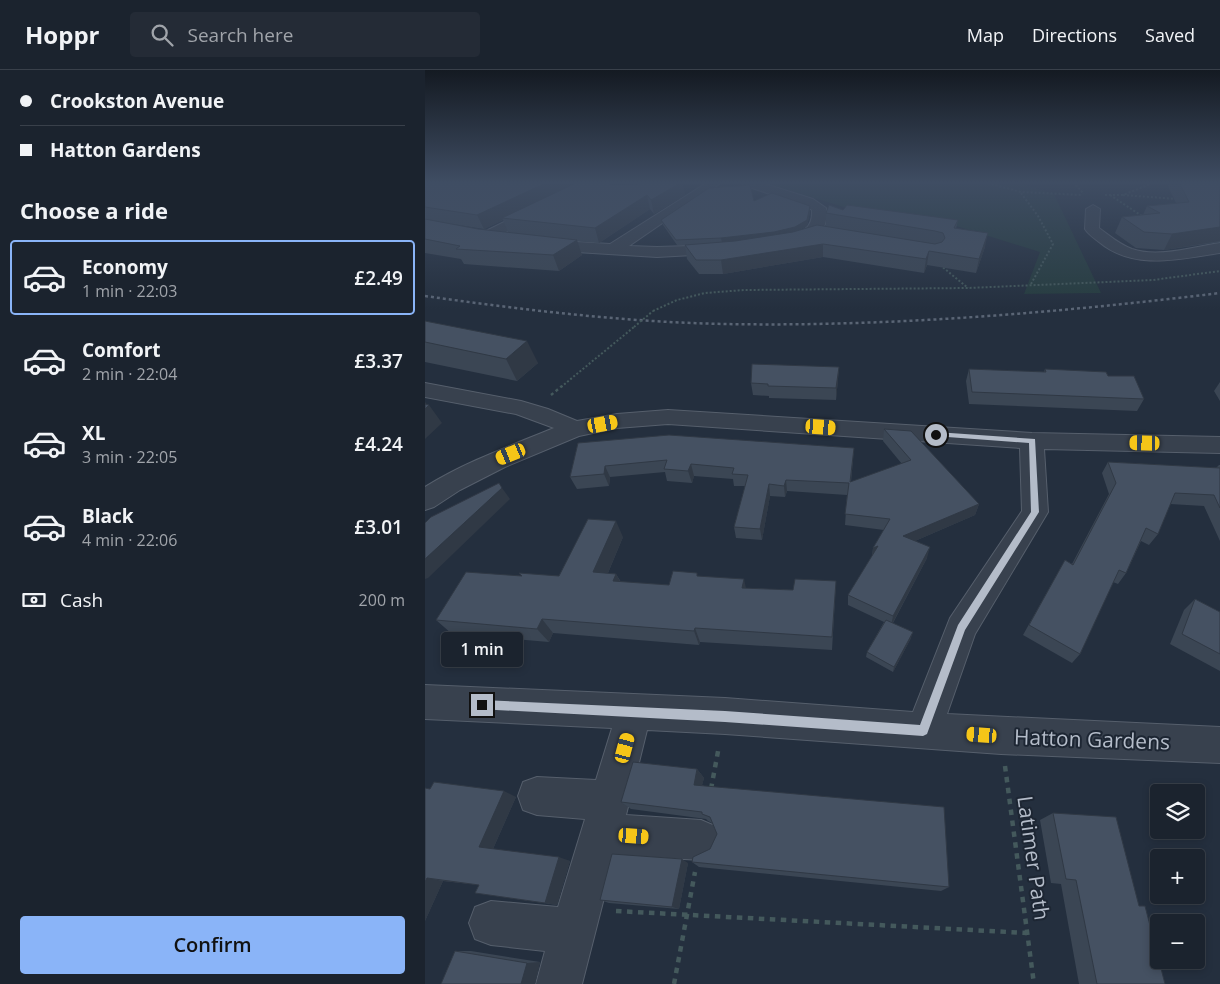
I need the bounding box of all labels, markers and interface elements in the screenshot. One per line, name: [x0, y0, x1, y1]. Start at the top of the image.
search box: [130, 12, 480, 57]
text: Hoppr: [25, 18, 100, 51]
icon: search: [148, 21, 176, 49]
text: Search here: [188, 22, 293, 48]
text: Map: [967, 23, 1004, 47]
text: Directions: [1032, 23, 1117, 47]
text: Saved: [1145, 23, 1195, 47]
text: Crookston Avenue: [50, 88, 224, 114]
text: Hatton Gardens: [50, 137, 201, 163]
text: Choose a ride: [20, 195, 168, 225]
text: Economy: [82, 254, 168, 280]
icon: car: [22, 255, 67, 300]
text: £2.49: [354, 265, 403, 291]
text: 1 min · 22:03: [82, 280, 177, 302]
text: Comfort: [82, 337, 161, 363]
icon: car: [22, 338, 67, 383]
text: £3.37: [354, 348, 403, 374]
text: 2 min · 22:04: [82, 363, 177, 385]
car: [586, 414, 619, 434]
car: [805, 418, 836, 436]
text: XL: [82, 420, 105, 446]
icon: car: [22, 421, 67, 466]
route start: [925, 424, 947, 446]
text: £4.24: [354, 431, 403, 457]
car: [1129, 435, 1160, 451]
car: [494, 441, 527, 467]
text: 3 min · 22:05: [82, 446, 177, 468]
text: Black: [82, 503, 134, 529]
icon: car: [22, 504, 67, 549]
text: £3.01: [354, 514, 403, 540]
text: 4 min · 22:06: [82, 529, 177, 551]
icon: cash: [20, 586, 48, 614]
text: Cash: [60, 587, 103, 613]
text: 200 m: [359, 589, 405, 611]
callout: 1 min: [441, 632, 523, 668]
text: 1 min: [460, 638, 504, 660]
route end: [471, 694, 493, 716]
street label: Hatton Gardens: [1014, 722, 1171, 756]
car: [966, 726, 997, 744]
car: [613, 732, 636, 764]
map controls: [1150, 784, 1205, 969]
button: layers: [1150, 784, 1205, 839]
street label: Latimer Path: [1011, 794, 1057, 922]
car: [618, 827, 649, 845]
button: +: [1150, 849, 1205, 904]
button: −: [1150, 914, 1205, 969]
button: Confirm: [20, 916, 405, 974]

